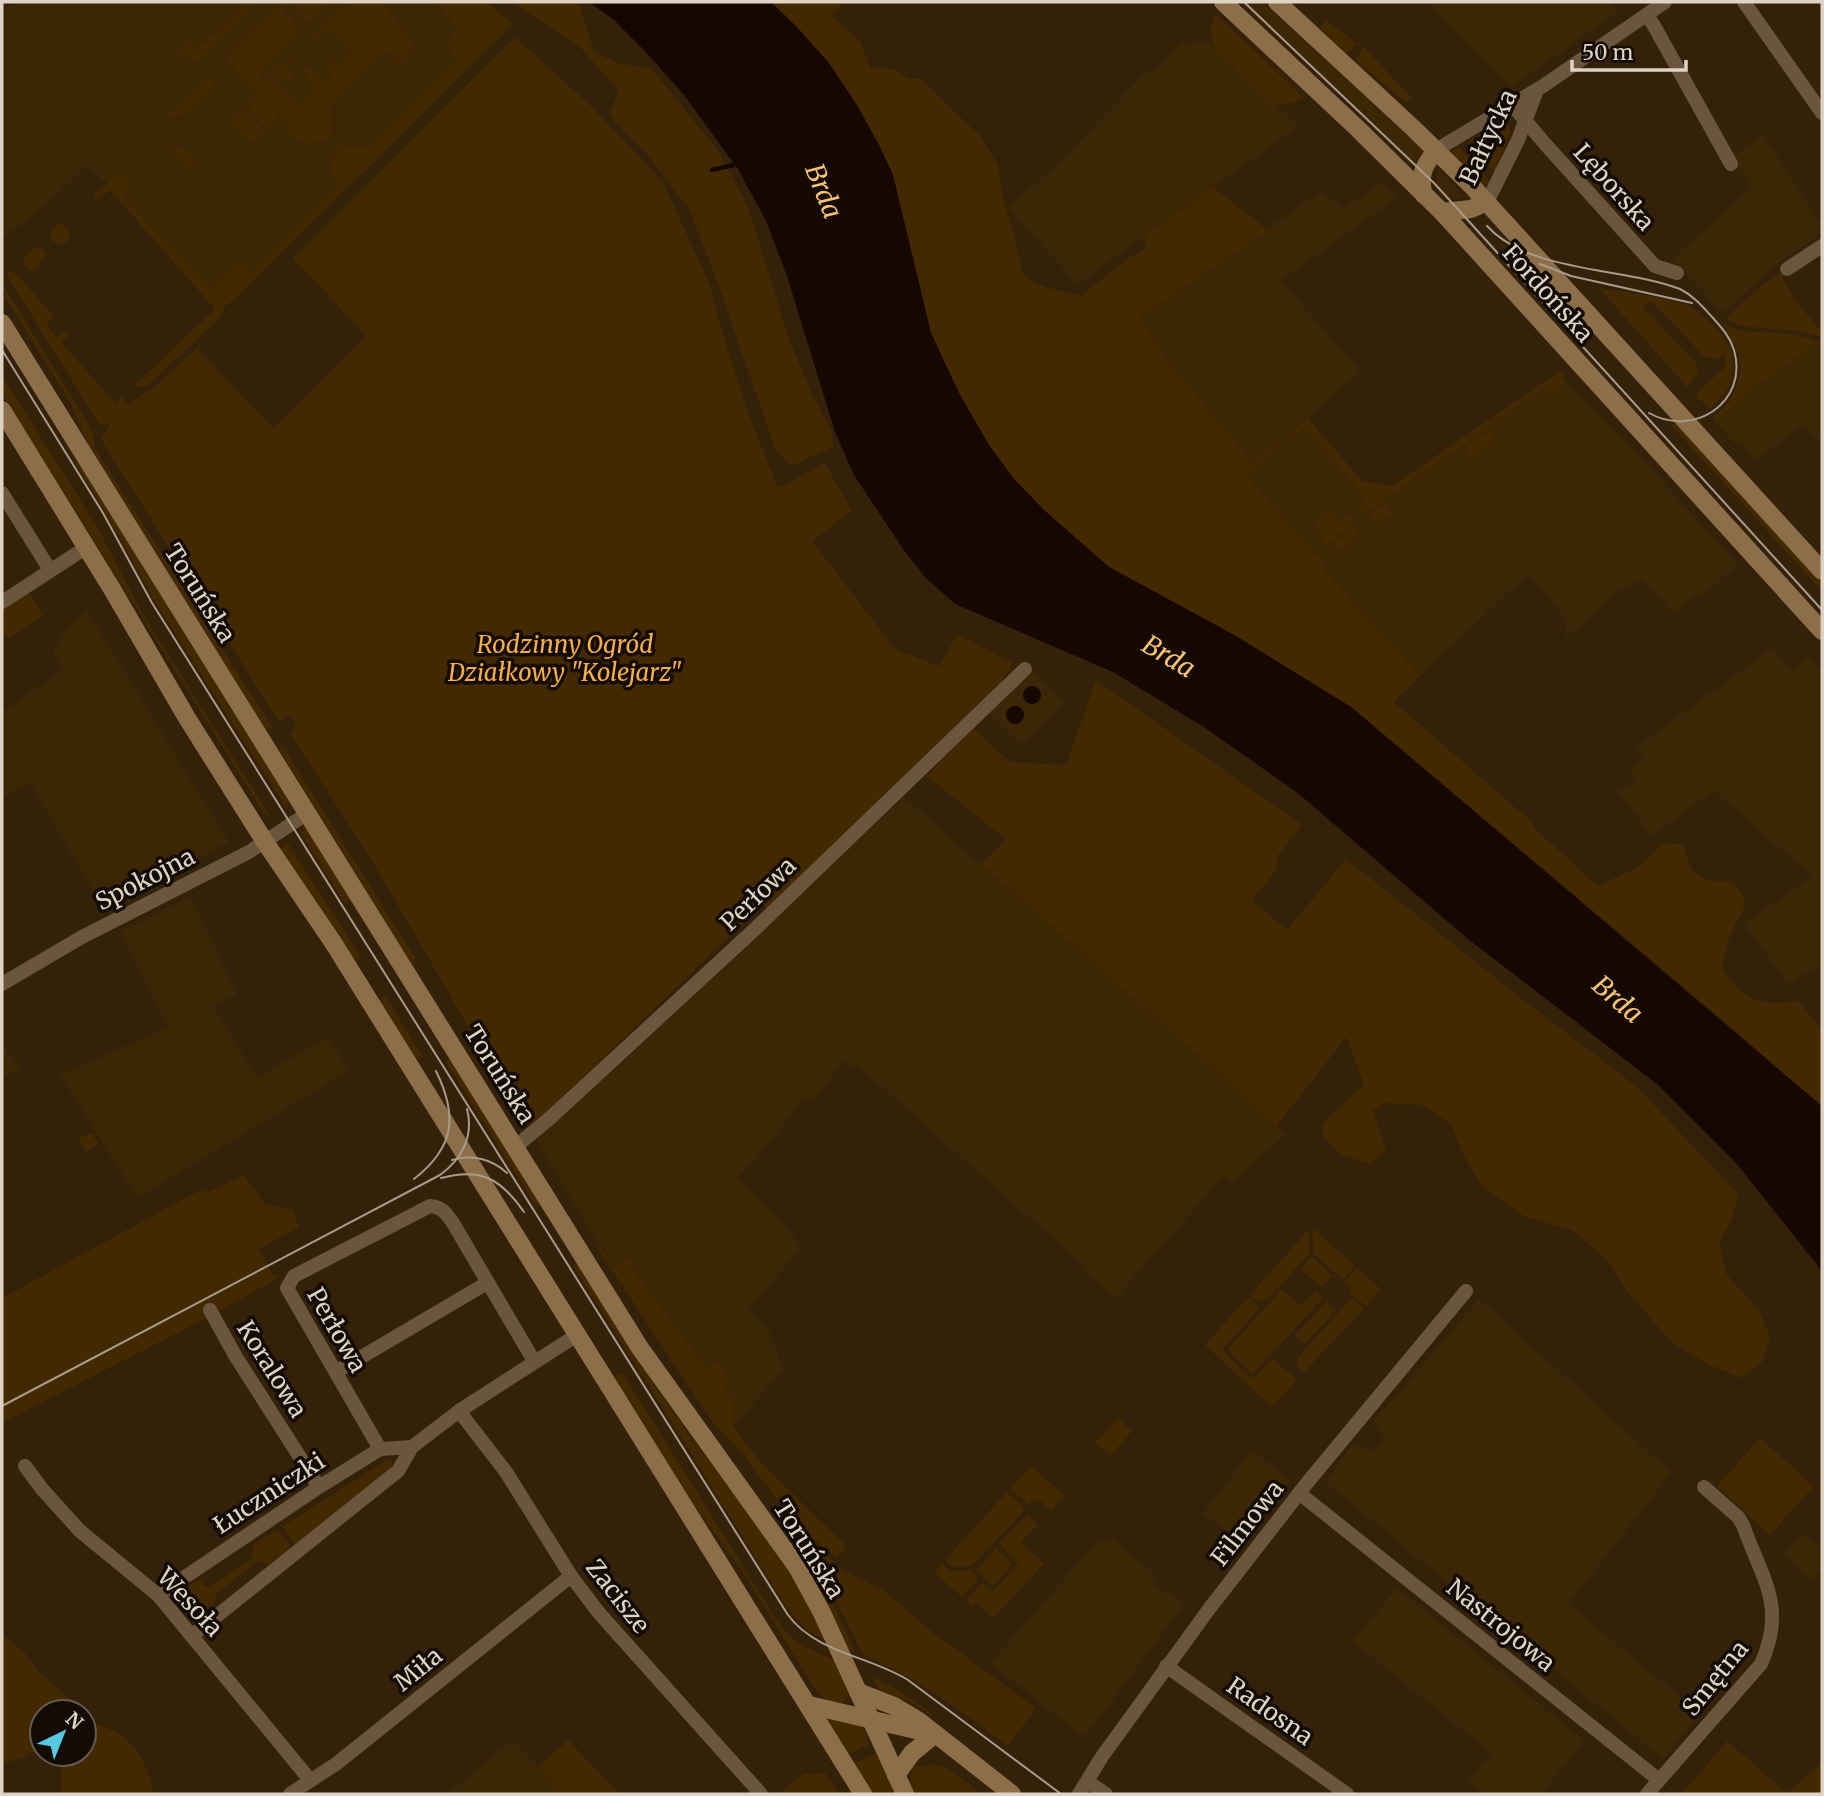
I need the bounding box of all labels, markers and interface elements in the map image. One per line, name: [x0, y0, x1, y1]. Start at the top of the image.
scale bar: [1572, 28, 1686, 72]
text: 50 m: [1582, 39, 1633, 66]
street label: Bałtycka: [1453, 84, 1524, 189]
street label: Lęborska: [1567, 137, 1661, 237]
water label: Brda: [798, 159, 850, 223]
street label: Fordońska: [1496, 237, 1600, 349]
street label: Toruńska: [157, 538, 243, 648]
water label: Brda: [1136, 627, 1202, 685]
park label: Rodzinny Ogród Działkowy "Kolejarz": [447, 629, 682, 688]
street label: Spokojna: [90, 841, 200, 917]
street label: Perłowa: [714, 850, 802, 938]
water label: Brda: [1586, 968, 1650, 1030]
street label: Toruńska: [457, 1019, 543, 1129]
street label: Perłowa: [300, 1282, 374, 1378]
street label: Koralowa: [230, 1315, 314, 1423]
street label: Łuczniczki: [207, 1445, 331, 1540]
street label: Filmowa: [1204, 1474, 1290, 1572]
street label: Toruńska: [766, 1494, 852, 1604]
street label: Zacisze: [579, 1553, 657, 1639]
street label: Wesoła: [150, 1560, 230, 1643]
street label: Nastrojowa: [1440, 1572, 1562, 1678]
street label: Smętna: [1675, 1634, 1755, 1722]
street label: Miła: [388, 1640, 448, 1698]
street label: Radosna: [1221, 1670, 1319, 1752]
north arrow: [28, 1698, 98, 1768]
text: N: [61, 1707, 88, 1734]

